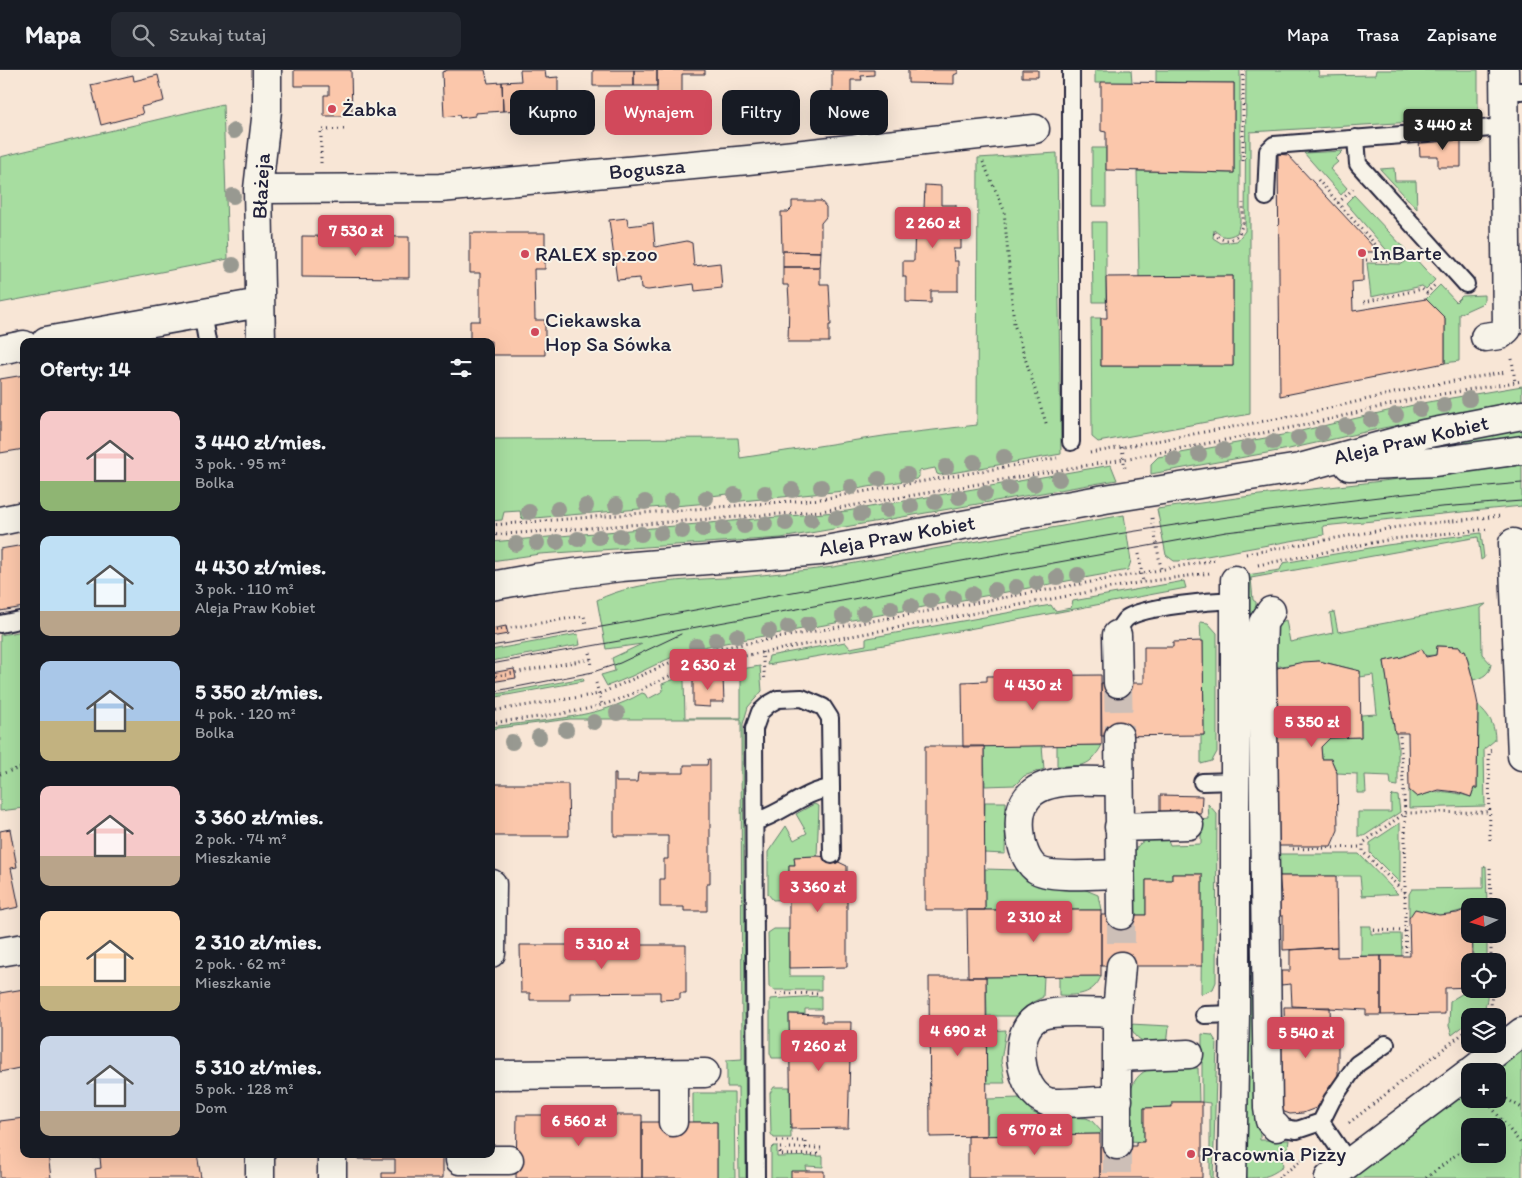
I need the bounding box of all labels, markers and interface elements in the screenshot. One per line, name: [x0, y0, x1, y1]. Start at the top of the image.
search box: [111, 12, 461, 57]
text: Mapa: [25, 20, 81, 49]
icon: search: [129, 21, 157, 49]
text: Szukaj tutaj: [169, 23, 266, 46]
text: Mapa: [1287, 24, 1329, 46]
text: Trasa: [1357, 24, 1399, 46]
text: Zapisane: [1427, 24, 1497, 46]
chip: Kupno: [510, 90, 595, 135]
chip: Wynajem: [605, 90, 712, 135]
chip: Filtry: [722, 90, 800, 135]
chip: Nowe: [810, 90, 888, 135]
place label: Żabka: [342, 96, 397, 121]
marker: Żabka: [326, 103, 338, 115]
pin: 3 440 zł: [1391, 108, 1495, 151]
text: 3 440 zł: [1414, 115, 1472, 134]
street label: Błażeja: [246, 152, 275, 220]
street label: Bogusza: [608, 153, 686, 184]
pin: 2 260 zł: [881, 206, 985, 249]
text: 2 260 zł: [906, 213, 960, 232]
pin: 7 530 zł: [304, 214, 408, 257]
text: 7 530 zł: [329, 221, 383, 240]
place label: InBarte: [1372, 240, 1442, 265]
place label: RALEX sp.zoo: [535, 241, 658, 266]
marker: InBarte: [1356, 247, 1368, 259]
marker: RALEX sp.zoo: [519, 248, 531, 260]
place label: Ciekawska Hop Sa Sówka: [545, 307, 672, 356]
marker: Ciekawska Hop Sa Sówka: [529, 326, 541, 338]
icon: filters: [447, 354, 475, 382]
text: Oferty: 14: [40, 356, 131, 381]
street label: Aleja Praw Kobiet: [1331, 410, 1491, 469]
text: 3 440 zł/mies.: [195, 429, 326, 454]
icon: home: [80, 431, 140, 491]
text: 3 pok. · 95 m²: [195, 454, 286, 473]
text: Bolka: [195, 473, 234, 492]
street label: Aleja Praw Kobiet: [817, 509, 977, 562]
text: 4 430 zł/mies.: [195, 554, 326, 579]
icon: home: [80, 556, 140, 616]
text: 3 pok. · 110 m²: [195, 579, 294, 598]
text: Aleja Praw Kobiet: [195, 598, 315, 617]
pin: 2 630 zł: [656, 648, 760, 691]
text: 2 630 zł: [681, 655, 735, 674]
pin: 4 430 zł: [981, 668, 1085, 711]
text: 4 430 zł: [1004, 675, 1062, 694]
text: 5 350 zł/mies.: [195, 679, 323, 704]
icon: home: [80, 681, 140, 741]
text: 4 pok. · 120 m²: [195, 704, 296, 723]
pin: 5 350 zł: [1260, 706, 1364, 748]
text: 5 350 zł: [1285, 712, 1339, 731]
text: Bolka: [195, 723, 234, 742]
text: 3 360 zł/mies.: [195, 804, 324, 829]
icon: home: [80, 806, 140, 866]
text: 2 pok. · 74 m²: [195, 829, 286, 848]
text: Mieszkanie: [195, 848, 271, 867]
pin: 3 360 zł: [766, 870, 870, 913]
text: 3 360 zł: [791, 877, 845, 896]
north arrow: [1461, 898, 1506, 942]
map controls: [1461, 898, 1506, 1163]
pin: 2 310 zł: [982, 900, 1086, 943]
text: 2 310 zł: [1007, 907, 1061, 926]
pin: 5 310 zł: [550, 928, 654, 970]
text: 2 310 zł/mies.: [195, 929, 322, 954]
icon: home: [80, 931, 140, 991]
text: 5 310 zł: [575, 934, 629, 953]
button: locate: [1461, 953, 1506, 998]
text: 2 pok. · 62 m²: [195, 954, 286, 973]
text: Mieszkanie: [195, 973, 271, 992]
button: layers: [1461, 1008, 1506, 1053]
pin: 4 690 zł: [906, 1014, 1010, 1057]
pin: 5 540 zł: [1254, 1016, 1358, 1059]
text: 4 690 zł: [930, 1021, 986, 1040]
text: 5 540 zł: [1278, 1023, 1334, 1042]
pin: 7 260 zł: [767, 1030, 871, 1072]
text: 7 260 zł: [792, 1036, 846, 1055]
text: 5 310 zł/mies.: [195, 1054, 322, 1079]
icon: home: [80, 1056, 140, 1116]
button: +: [1461, 1063, 1506, 1108]
text: 5 pok. · 128 m²: [195, 1079, 293, 1098]
text: Dom: [195, 1098, 227, 1117]
pin: 6 560 zł: [527, 1104, 631, 1147]
text: 6 560 zł: [552, 1111, 606, 1130]
pin: 6 770 zł: [983, 1114, 1087, 1156]
button: −: [1461, 1118, 1506, 1163]
text: 6 770 zł: [1008, 1120, 1062, 1139]
place label: Pracownia Pizzy: [1201, 1141, 1346, 1166]
marker: Pracownia Pizzy: [1185, 1148, 1197, 1160]

